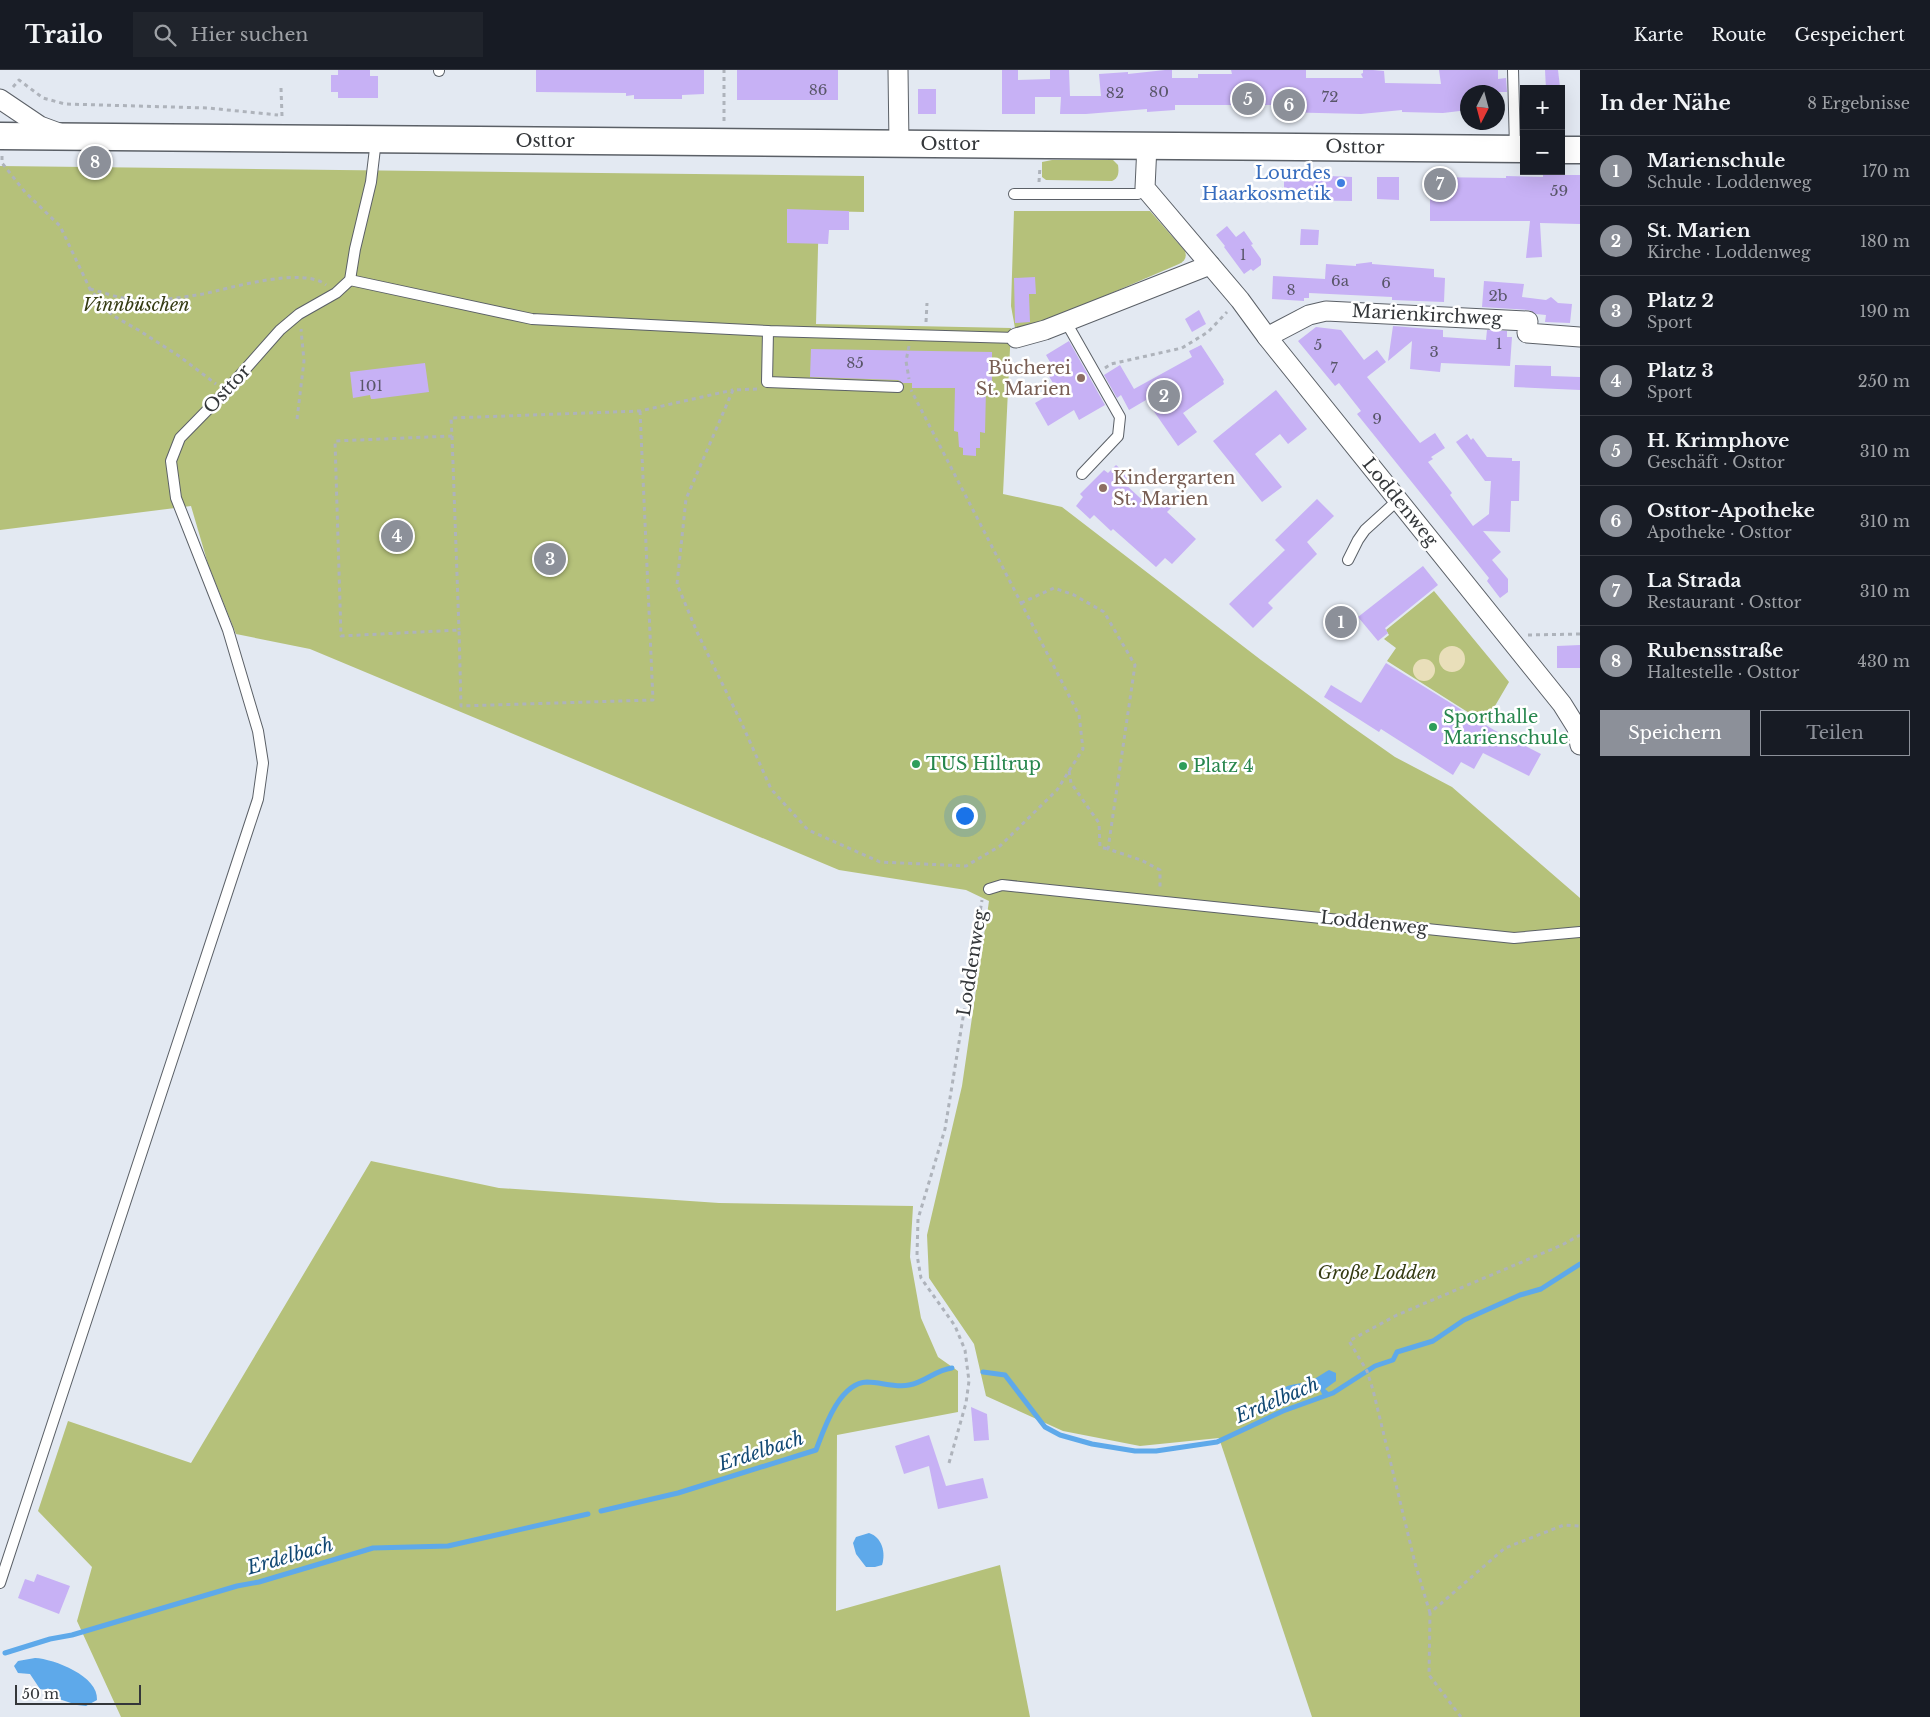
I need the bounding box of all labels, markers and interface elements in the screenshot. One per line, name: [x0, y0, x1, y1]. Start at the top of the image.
search box: [133, 12, 483, 57]
text: Trailo: [25, 20, 103, 49]
icon: search: [151, 21, 179, 49]
text: Hier suchen: [191, 23, 308, 46]
text: Karte: [1634, 24, 1683, 46]
text: Route: [1711, 24, 1766, 46]
text: Gespeichert: [1794, 24, 1905, 46]
house number: 86: [809, 80, 827, 99]
pin: 5: [1232, 80, 1264, 118]
house number: 80: [1149, 82, 1169, 101]
house number: 82: [1106, 83, 1124, 102]
north arrow: [1460, 85, 1505, 130]
map controls: [1520, 85, 1565, 175]
button: +: [1520, 85, 1565, 130]
pin: 6: [1273, 86, 1305, 124]
house number: 72: [1322, 87, 1338, 106]
text: In der Nähe: [1600, 90, 1731, 116]
text: 8 Ergebnisse: [1807, 93, 1910, 113]
street label: Osttor: [515, 130, 575, 152]
button: −: [1520, 130, 1565, 175]
street label: Osttor: [920, 133, 980, 155]
street label: Osttor: [1325, 135, 1385, 159]
pin: 8: [79, 143, 111, 181]
text: Marienschule: [1647, 149, 1785, 172]
text: 1: [1613, 161, 1619, 181]
text: 170 m: [1862, 161, 1910, 181]
place label: Lourdes Haarkosmetik: [1202, 162, 1331, 205]
pin: 7: [1424, 165, 1456, 203]
text: Schule · Loddenweg: [1647, 172, 1811, 192]
marker: Lourdes Haarkosmetik: [1335, 177, 1347, 189]
house number: 59: [1550, 181, 1568, 200]
text: St. Marien: [1647, 219, 1751, 242]
text: 2: [1611, 231, 1621, 251]
text: 180 m: [1860, 231, 1910, 251]
text: Kirche · Loddenweg: [1647, 242, 1811, 262]
house number: 1: [1240, 245, 1246, 264]
house number: 6a: [1331, 271, 1350, 290]
house number: 6: [1381, 273, 1391, 292]
house number: 8: [1286, 280, 1296, 299]
house number: 2b: [1488, 286, 1508, 305]
text: Platz 2: [1647, 289, 1714, 312]
park label: Vinnbüschen: [83, 294, 189, 316]
street label: Marienkirchweg: [1351, 300, 1503, 330]
text: 3: [1611, 301, 1621, 321]
text: 190 m: [1859, 301, 1910, 321]
text: Sport: [1647, 312, 1692, 332]
house number: 1: [1496, 334, 1502, 353]
house number: 5: [1314, 335, 1322, 354]
house number: 3: [1429, 342, 1439, 361]
house number: 85: [846, 353, 864, 372]
place label: Bücherei St. Marien: [976, 357, 1071, 400]
house number: 7: [1330, 358, 1338, 377]
text: Platz 3: [1647, 359, 1713, 382]
street label: Osttor: [199, 360, 255, 418]
text: 4: [1611, 371, 1621, 391]
text: 250 m: [1858, 371, 1910, 391]
marker: Bücherei St. Marien: [1075, 372, 1087, 384]
house number: 101: [359, 376, 383, 395]
pin: 2: [1148, 377, 1180, 415]
text: Sport: [1647, 382, 1692, 402]
house number: 9: [1372, 409, 1382, 428]
text: H. Krimphove: [1647, 429, 1789, 452]
text: 5: [1611, 441, 1621, 461]
text: 310 m: [1860, 441, 1910, 461]
text: Geschäft · Osttor: [1647, 452, 1785, 472]
street label: Loddenweg: [1358, 453, 1443, 551]
place label: Kindergarten St. Marien: [1113, 467, 1235, 510]
marker: Kindergarten St. Marien: [1097, 482, 1109, 494]
text: Osttor-Apotheke: [1647, 499, 1815, 522]
text: 6: [1611, 511, 1621, 531]
text: 310 m: [1860, 511, 1910, 531]
pin: 4: [381, 517, 413, 555]
text: Apotheke · Osttor: [1647, 522, 1792, 542]
pin: 3: [534, 540, 566, 578]
text: La Strada: [1647, 569, 1742, 592]
text: 7: [1612, 581, 1620, 601]
text: 310 m: [1860, 581, 1910, 601]
text: Restaurant · Osttor: [1647, 592, 1801, 612]
pin: 1: [1325, 603, 1357, 641]
text: Rubensstraße: [1647, 639, 1783, 662]
text: 8: [1611, 651, 1621, 671]
text: 430 m: [1858, 651, 1910, 671]
text: Haltestelle · Osttor: [1647, 662, 1799, 682]
place label: Sporthalle Marienschule: [1443, 706, 1568, 749]
button: Speichern: [1600, 710, 1750, 756]
button: Teilen: [1760, 710, 1910, 756]
marker: Sporthalle Marienschule: [1427, 721, 1439, 733]
place label: TUS Hiltrup: [926, 753, 1041, 775]
place label: Platz 4: [1193, 755, 1254, 777]
marker: TUS Hiltrup: [910, 758, 922, 770]
marker: Platz 4: [1177, 760, 1189, 772]
your location: [952, 803, 978, 829]
street label: Loddenweg: [1319, 906, 1429, 940]
street label: Loddenweg: [953, 908, 991, 1018]
park label: Große Lodden: [1318, 1262, 1436, 1284]
water label: Erdelbach: [1231, 1372, 1322, 1428]
water label: Erdelbach: [714, 1426, 807, 1476]
water label: Erdelbach: [243, 1533, 336, 1580]
scale bar: [15, 1682, 141, 1705]
text: 50 m: [22, 1685, 59, 1703]

